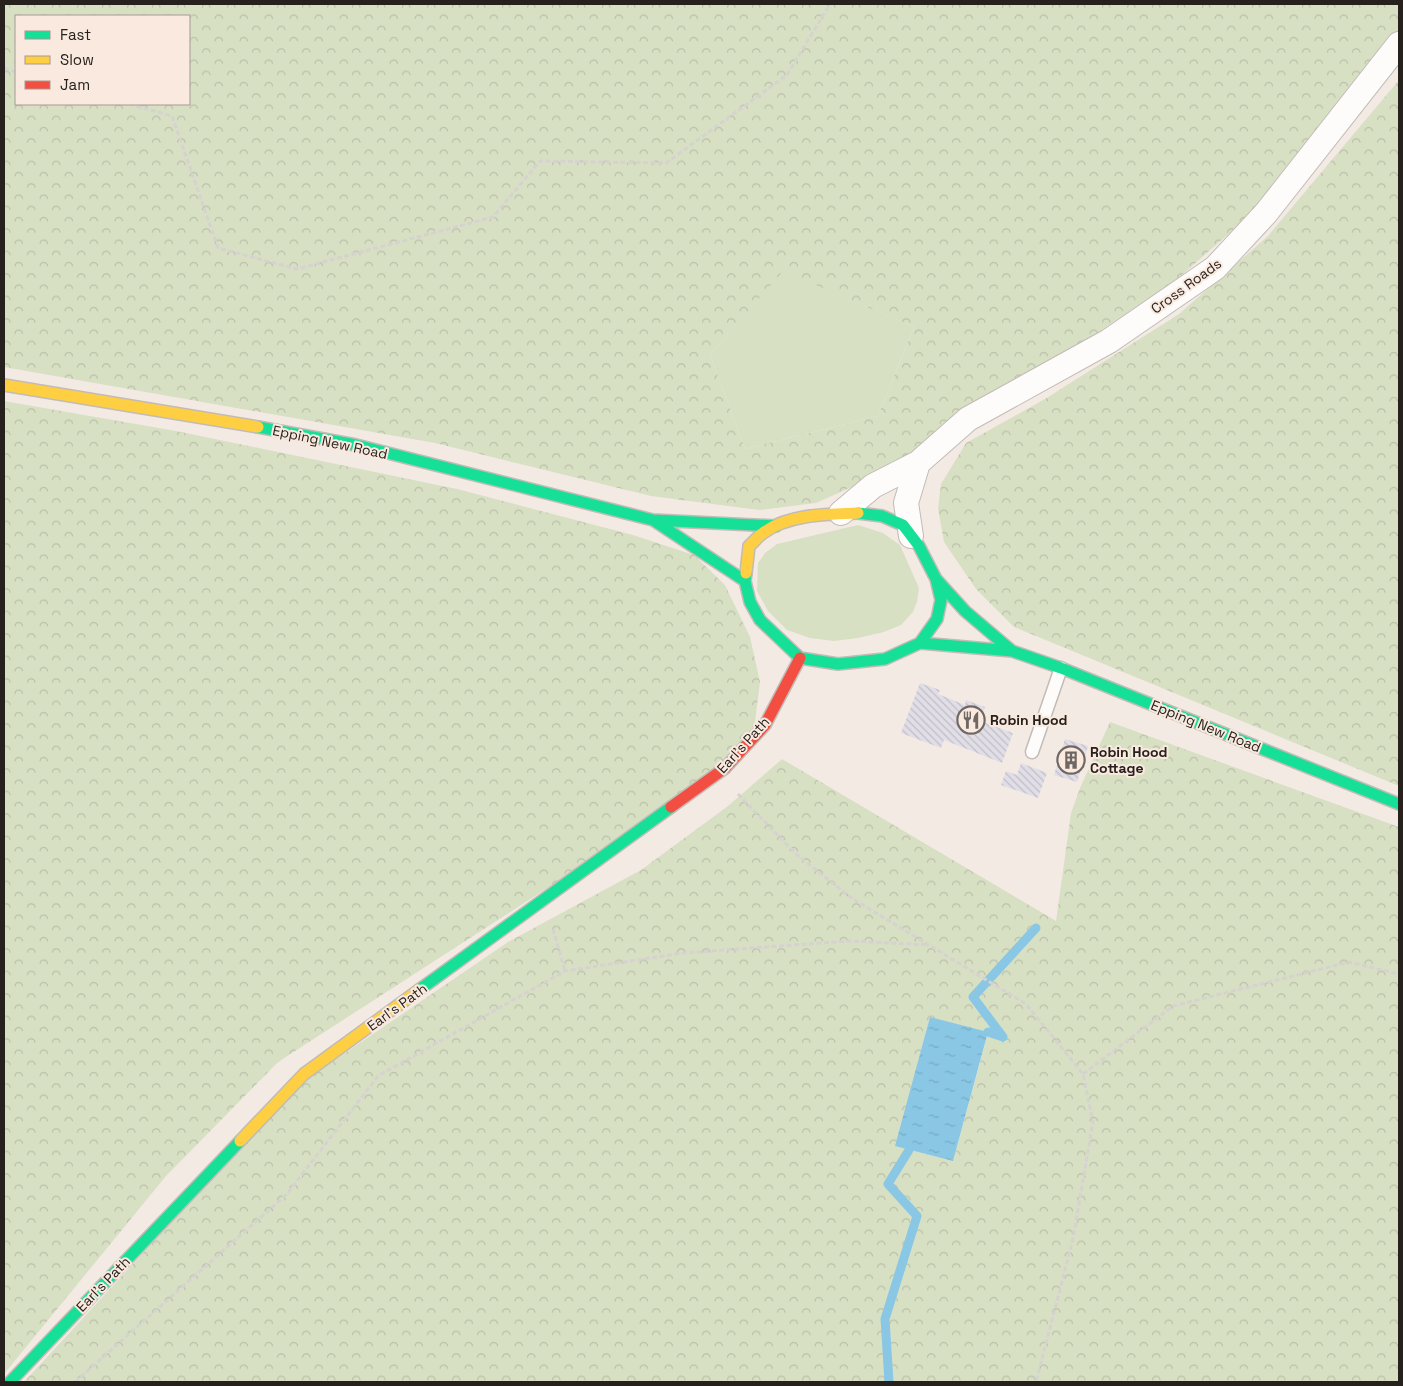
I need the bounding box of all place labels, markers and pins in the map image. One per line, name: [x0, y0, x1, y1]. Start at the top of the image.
restaurant icon: Robin Hood: [956, 705, 986, 735]
place label: Robin Hood: [990, 711, 1068, 729]
place label: Robin Hood Cottage: [1090, 743, 1168, 777]
building icon: Robin Hood Cottage: [1056, 745, 1086, 775]

